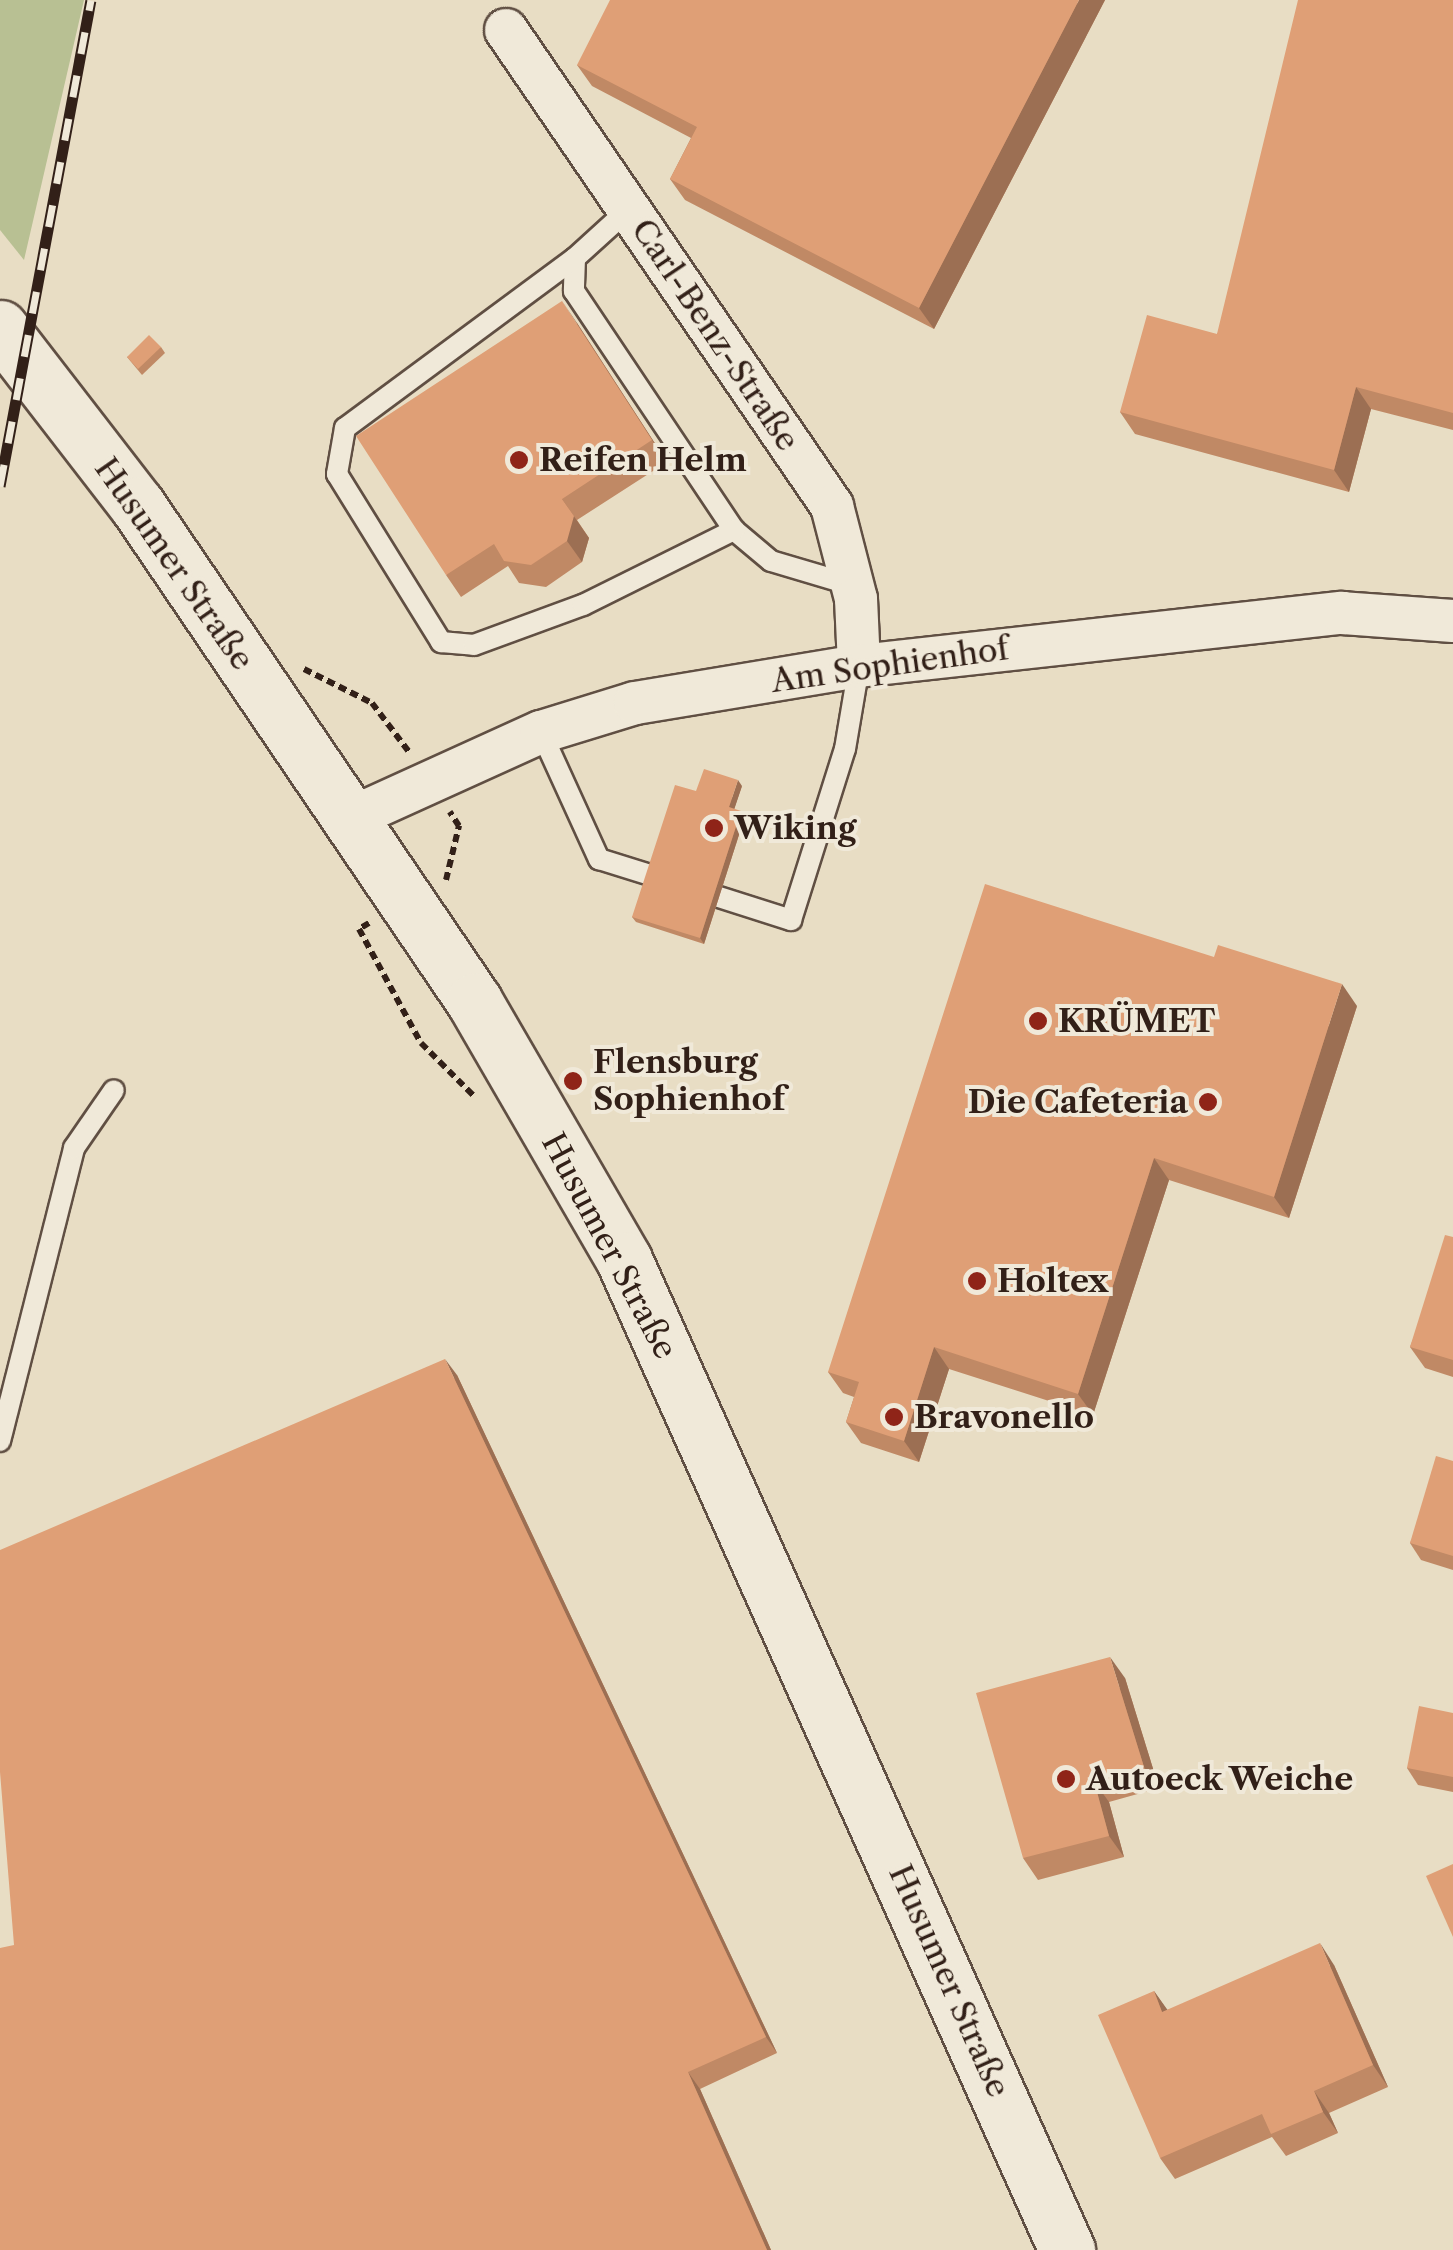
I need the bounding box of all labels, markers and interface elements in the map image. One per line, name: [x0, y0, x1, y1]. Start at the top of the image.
street label: Carl-Benz-Straße: [623, 212, 807, 458]
place label: Reifen Helm: [539, 441, 747, 479]
marker: Reifen Helm: [508, 449, 530, 471]
street label: Husumer Straße: [86, 450, 262, 678]
street label: Am Sophienhof: [769, 629, 1011, 701]
place label: Wiking: [734, 809, 856, 847]
marker: Wiking: [703, 817, 725, 839]
place label: KRÜMET: [1058, 1002, 1215, 1040]
marker: KRÜMET: [1027, 1010, 1049, 1032]
place label: Flensburg Sophienhof: [593, 1044, 785, 1119]
marker: Flensburg Sophienhof: [562, 1070, 584, 1092]
place label: Die Cafeteria: [968, 1083, 1188, 1121]
marker: Die Cafeteria: [1197, 1091, 1219, 1113]
street label: Husumer Straße: [533, 1126, 685, 1366]
place label: Holtex: [997, 1262, 1109, 1300]
marker: Holtex: [966, 1270, 988, 1292]
place label: Bravonello: [914, 1398, 1094, 1436]
marker: Bravonello: [883, 1406, 905, 1428]
place label: Autoeck Weiche: [1086, 1760, 1355, 1798]
marker: Autoeck Weiche: [1055, 1768, 1077, 1790]
street label: Husumer Straße: [880, 1859, 1018, 2103]

